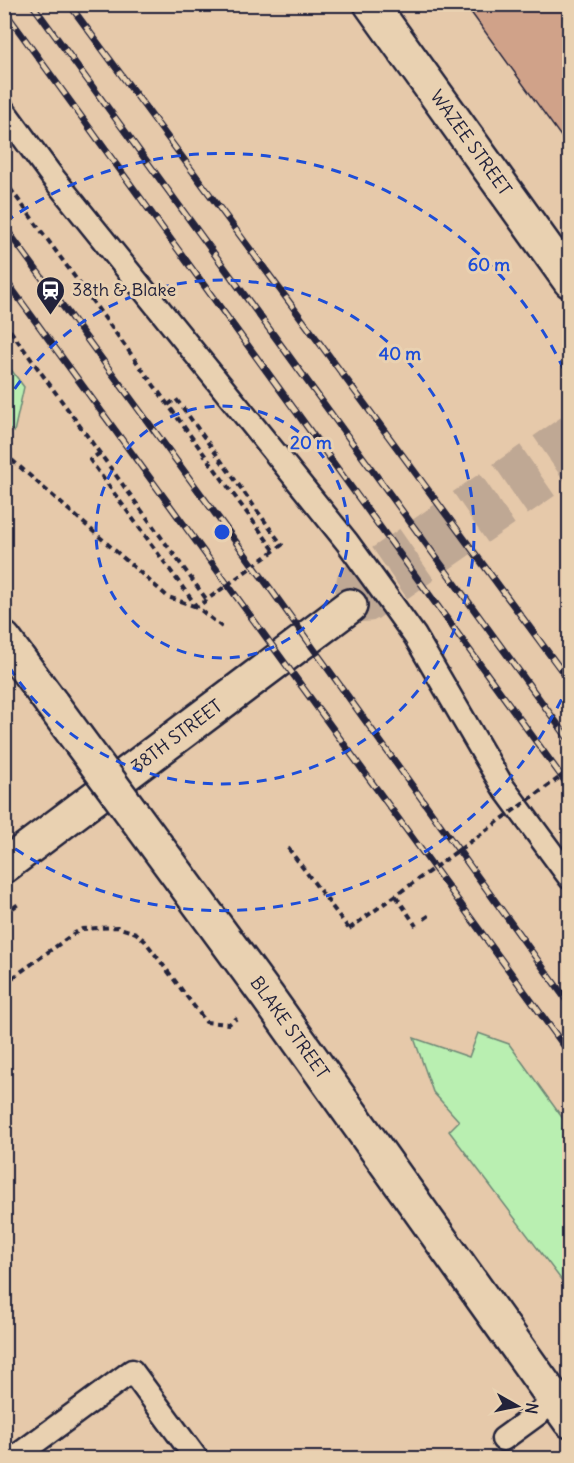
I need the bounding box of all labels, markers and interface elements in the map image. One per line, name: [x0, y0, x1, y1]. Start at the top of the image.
street label: WAZEE STREET: [426, 85, 517, 200]
text: 60 m: [468, 253, 510, 276]
station icon: 38th & Blake: [35, 274, 67, 316]
place label: 38th & Blake: [72, 278, 176, 301]
text: 40 m: [379, 342, 421, 365]
text: 20 m: [290, 431, 332, 454]
centre of rings: [212, 522, 232, 542]
street label: 38TH STREET: [126, 694, 227, 778]
street label: BLAKE STREET: [245, 972, 334, 1083]
north arrow: [487, 1376, 547, 1436]
text: N: [521, 1401, 543, 1415]

